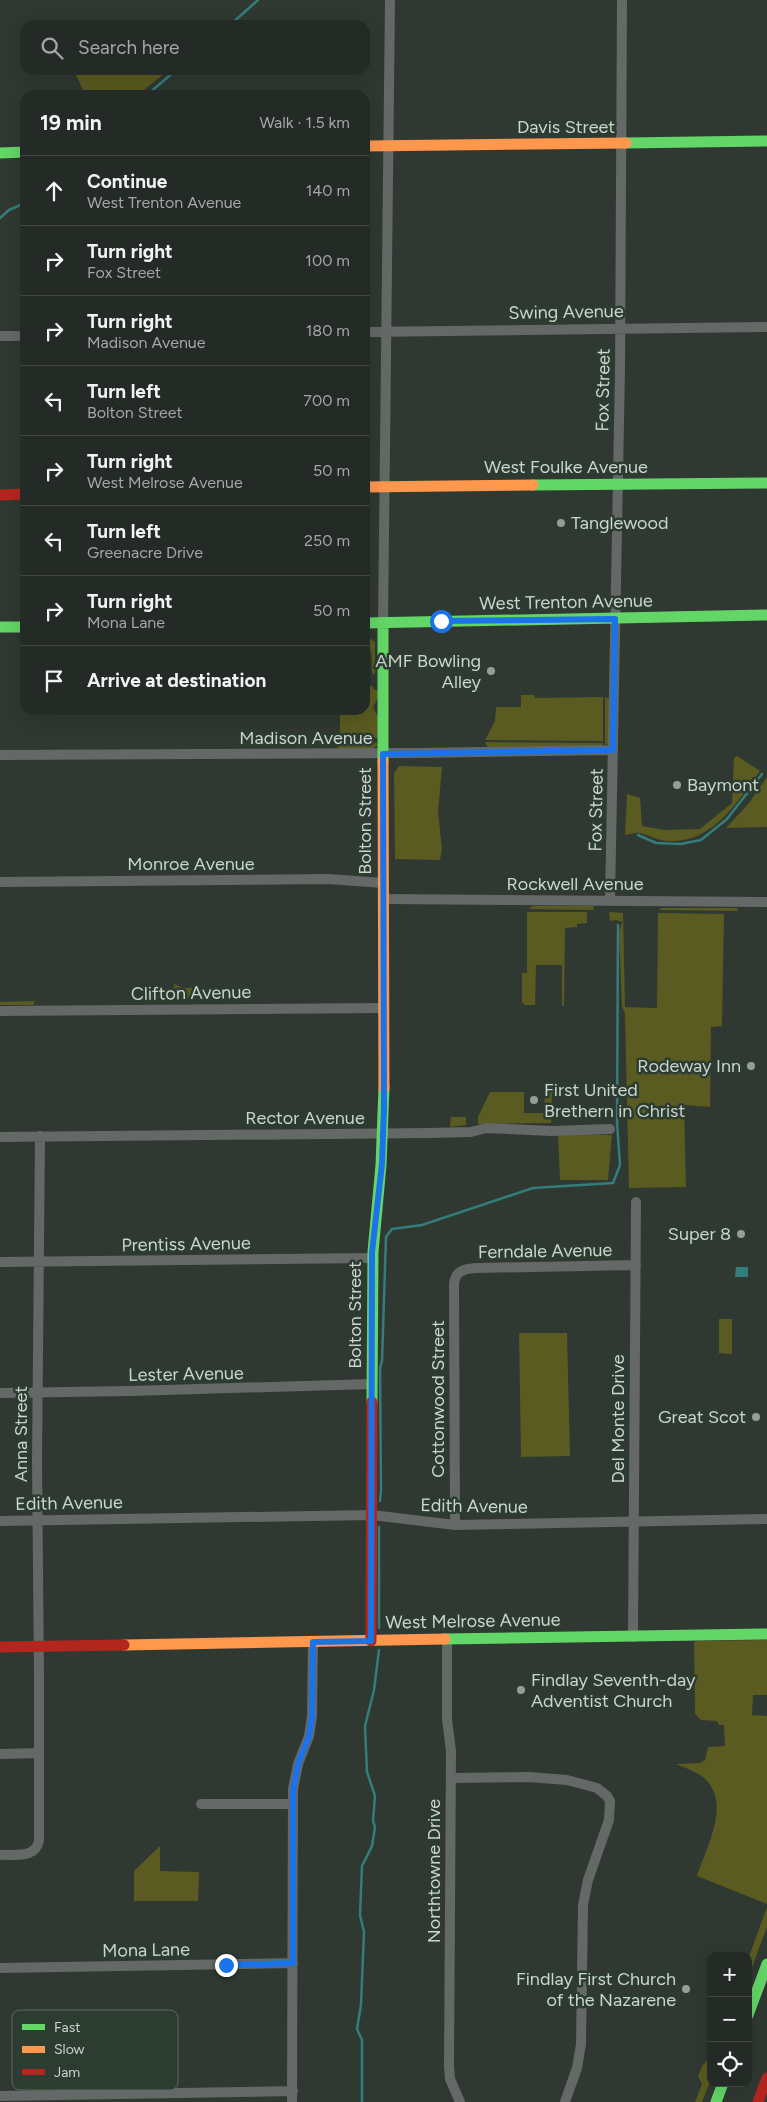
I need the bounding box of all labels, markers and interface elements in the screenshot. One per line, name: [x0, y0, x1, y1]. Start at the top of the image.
search box: [20, 20, 370, 75]
icon: search: [38, 34, 66, 62]
text: Search here: [78, 36, 180, 59]
text: 19 min: [40, 110, 102, 135]
text: Walk · 1.5 km: [259, 113, 350, 132]
street label: Davis Street: [517, 116, 615, 138]
text: Continue: [87, 170, 167, 193]
icon: ahead: [40, 177, 68, 205]
text: 140 m: [306, 181, 350, 200]
text: West Trenton Avenue: [87, 193, 241, 212]
text: Turn right: [87, 240, 173, 263]
icon: right: [40, 247, 68, 275]
text: 100 m: [305, 251, 350, 270]
text: Fox Street: [87, 263, 161, 282]
street label: Swing Avenue: [508, 300, 624, 324]
text: Turn right: [87, 310, 173, 333]
icon: right: [40, 317, 68, 345]
text: 180 m: [306, 321, 350, 340]
text: Madison Avenue: [87, 333, 206, 352]
street label: Fox Street: [591, 348, 615, 432]
text: Turn left: [87, 380, 161, 403]
icon: left: [40, 387, 68, 415]
text: 700 m: [303, 391, 350, 410]
text: Bolton Street: [87, 403, 183, 422]
text: Turn right: [87, 450, 173, 473]
street label: West Foulke Avenue: [484, 456, 648, 478]
icon: right: [40, 457, 68, 485]
text: 50 m: [313, 461, 350, 480]
text: West Melrose Avenue: [87, 473, 243, 492]
place label: Tanglewood: [571, 512, 669, 534]
marker: Tanglewood: [555, 517, 567, 529]
text: Turn left: [87, 520, 161, 543]
icon: left: [40, 527, 68, 555]
text: 250 m: [304, 531, 350, 550]
text: Greenacre Drive: [87, 543, 203, 562]
street label: West Trenton Avenue: [479, 589, 653, 615]
text: Turn right: [87, 590, 173, 613]
icon: right: [40, 597, 68, 625]
text: 50 m: [313, 601, 350, 620]
route start: [430, 610, 453, 633]
text: Mona Lane: [87, 613, 165, 632]
place label: AMF Bowling Alley: [375, 650, 482, 693]
marker: AMF Bowling Alley: [485, 665, 497, 677]
icon: arrive: [40, 667, 68, 695]
text: Arrive at destination: [87, 669, 266, 692]
street label: Madison Avenue: [239, 727, 373, 749]
street label: Bolton Street: [354, 767, 376, 875]
street label: Fox Street: [584, 768, 608, 852]
place label: Baymont: [687, 774, 759, 796]
marker: Baymont: [671, 779, 683, 791]
street label: Monroe Avenue: [127, 853, 255, 875]
street label: Rockwell Avenue: [506, 873, 644, 895]
street label: Clifton Avenue: [131, 981, 252, 1005]
place label: Rodeway Inn: [637, 1055, 741, 1077]
marker: Rodeway Inn: [745, 1060, 757, 1072]
place label: First United Brethern in Christ: [544, 1079, 685, 1122]
marker: First United Brethern in Christ: [528, 1094, 540, 1106]
street label: Rector Avenue: [245, 1107, 365, 1129]
place label: Super 8: [668, 1223, 731, 1245]
marker: Super 8: [735, 1228, 747, 1240]
street label: Prentiss Avenue: [121, 1232, 251, 1256]
street label: Ferndale Avenue: [478, 1239, 613, 1263]
street label: Bolton Street: [344, 1261, 366, 1369]
street label: Cottonwood Street: [427, 1320, 449, 1478]
street label: Del Monte Drive: [607, 1354, 629, 1483]
street label: Lester Avenue: [128, 1362, 244, 1386]
street label: Anna Street: [10, 1386, 32, 1482]
place label: Great Scot: [658, 1406, 746, 1428]
marker: Great Scot: [750, 1411, 762, 1423]
street label: Edith Avenue: [15, 1491, 123, 1515]
street label: Edith Avenue: [420, 1494, 528, 1518]
street label: West Melrose Avenue: [385, 1608, 561, 1634]
place label: Findlay Seventh-day Adventist Church: [531, 1669, 696, 1712]
marker: Findlay Seventh-day Adventist Church: [515, 1684, 527, 1696]
street label: Northtowne Drive: [423, 1799, 445, 1943]
street label: Mona Lane: [102, 1938, 190, 1962]
map controls: [707, 1952, 752, 2087]
button: +: [707, 1952, 752, 1997]
route end: [215, 1954, 238, 1977]
place label: Findlay First Church of the Nazarene: [516, 1968, 676, 2011]
marker: Findlay First Church of the Nazarene: [680, 1983, 692, 1995]
button: −: [707, 1997, 752, 2042]
legend: [12, 2010, 178, 2090]
text: Fast: [54, 2019, 80, 2036]
text: Slow: [54, 2041, 85, 2058]
button: locate: [707, 2042, 752, 2087]
text: Jam: [54, 2064, 80, 2081]

